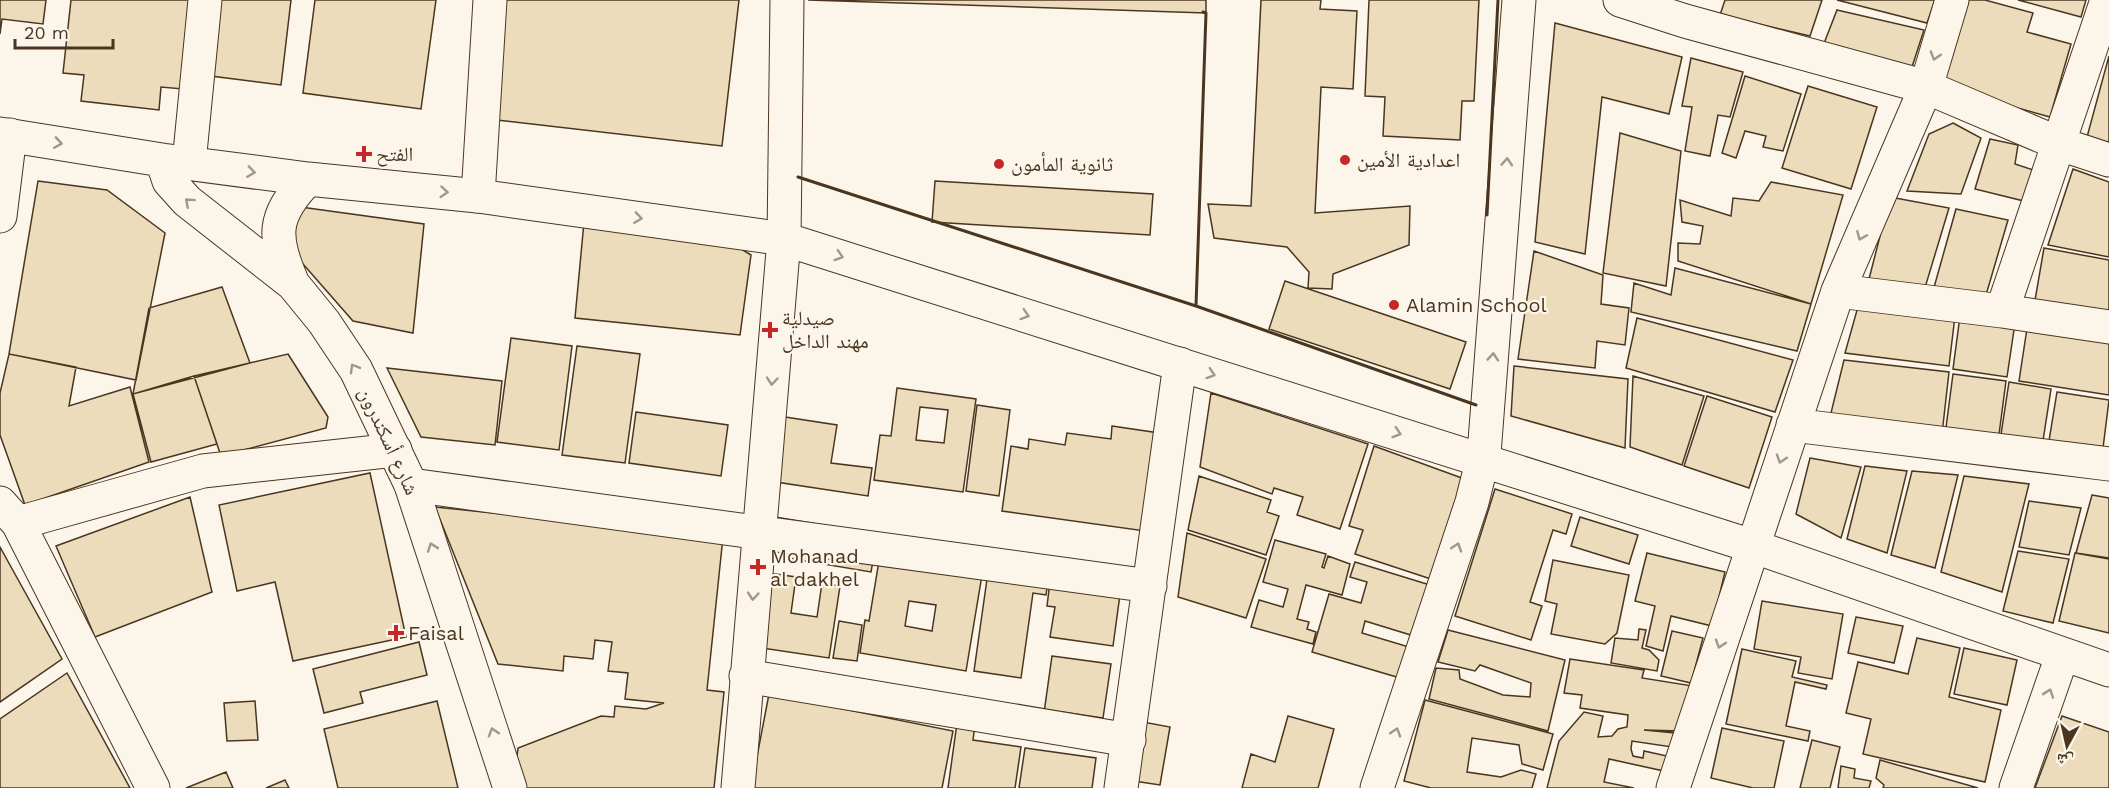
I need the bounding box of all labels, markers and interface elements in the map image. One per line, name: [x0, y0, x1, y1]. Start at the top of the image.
scale bar: [15, 12, 112, 50]
text: 20 m: [24, 22, 69, 43]
one-way arrow: [1930, 50, 1942, 61]
one-way arrow: [52, 136, 62, 149]
place label: الفتح: [376, 142, 413, 167]
marker: الفتح: [357, 147, 371, 161]
place label: اعدادية الأمين: [1357, 148, 1460, 172]
place label: ثانوية المأمون: [1011, 152, 1113, 176]
marker: اعدادية الأمين: [1338, 153, 1352, 167]
marker: ثانوية المأمون: [992, 157, 1006, 171]
one-way arrow: [1500, 158, 1513, 167]
one-way arrow: [246, 165, 255, 177]
one-way arrow: [440, 185, 449, 198]
one-way arrow: [185, 198, 196, 209]
one-way arrow: [633, 212, 642, 224]
one-way arrow: [1857, 230, 1869, 241]
one-way arrow: [833, 249, 844, 261]
place label: Alamin School: [1406, 293, 1547, 317]
marker: Alamin School: [1387, 298, 1401, 312]
place label: صيدلية مهند الداخل: [782, 306, 869, 353]
one-way arrow: [1019, 308, 1030, 320]
marker: صيدلية مهند الداخل: [763, 323, 777, 337]
one-way arrow: [1486, 352, 1499, 361]
one-way arrow: [350, 364, 362, 375]
one-way arrow: [1205, 367, 1216, 380]
one-way arrow: [766, 376, 779, 385]
street label: شارع أسكندرون: [353, 383, 424, 499]
one-way arrow: [1391, 426, 1402, 439]
one-way arrow: [1776, 453, 1789, 464]
one-way arrow: [427, 542, 439, 553]
one-way arrow: [1450, 542, 1462, 553]
place label: Mohanad al dakhel: [770, 544, 859, 591]
marker: Mohanad al dakhel: [751, 560, 765, 574]
one-way arrow: [747, 591, 760, 600]
place label: Faisal: [408, 621, 464, 645]
marker: Faisal: [389, 626, 403, 640]
one-way arrow: [1715, 639, 1727, 649]
one-way arrow: [2041, 688, 2054, 699]
north arrow: [2037, 716, 2097, 776]
one-way arrow: [488, 727, 500, 738]
one-way arrow: [1388, 728, 1401, 738]
text: ش: [2055, 750, 2075, 771]

